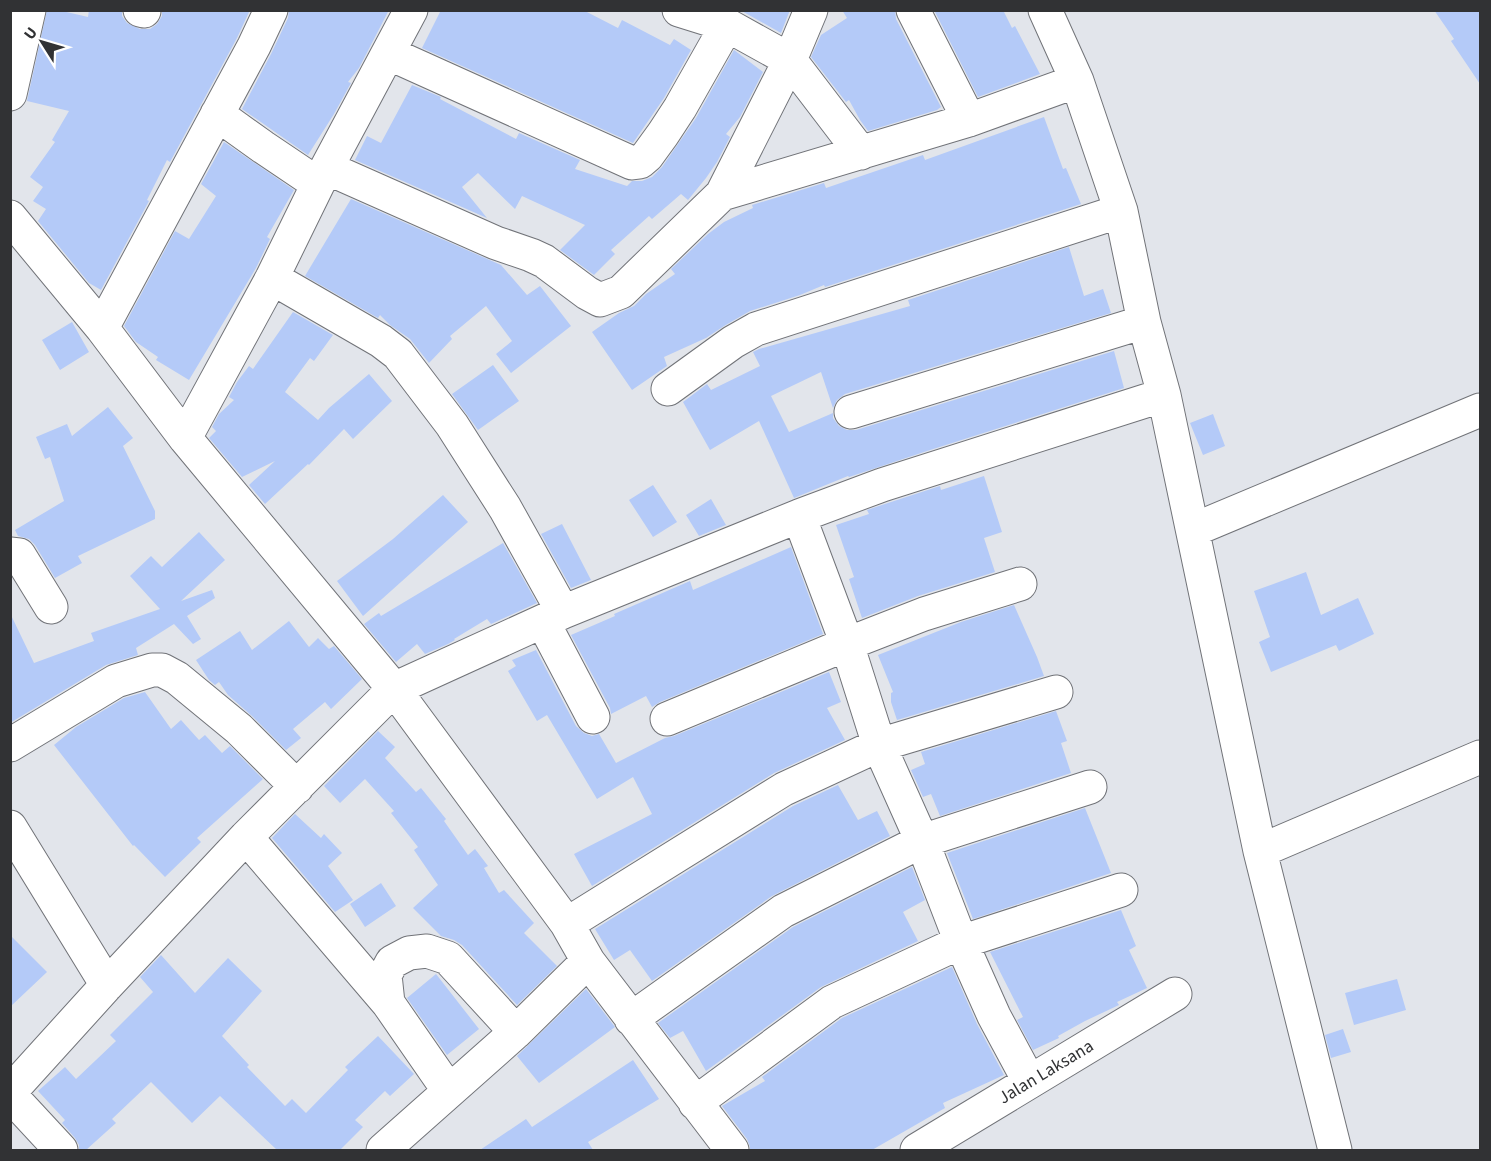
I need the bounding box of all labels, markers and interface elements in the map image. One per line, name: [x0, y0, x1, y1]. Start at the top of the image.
north arrow: [12, 12, 72, 72]
text: U: [19, 23, 43, 44]
street label: Jalan Laksana: [994, 1034, 1098, 1110]

